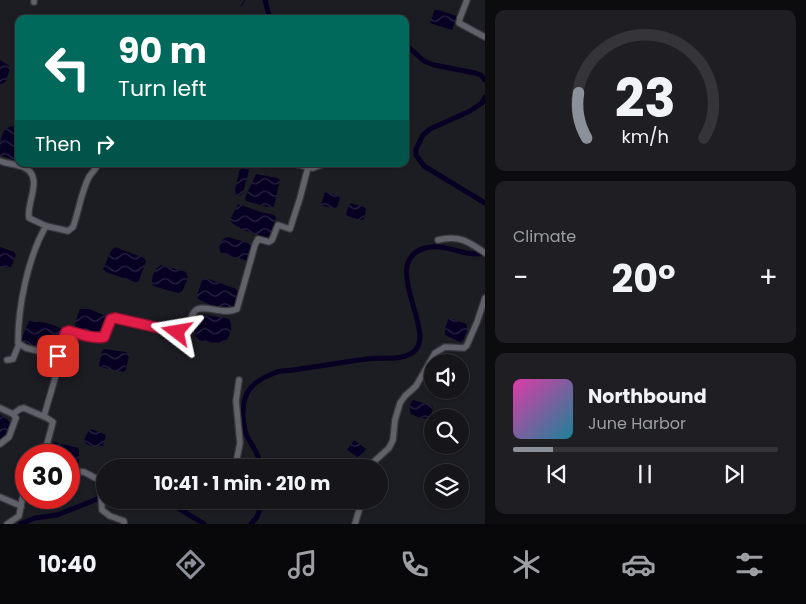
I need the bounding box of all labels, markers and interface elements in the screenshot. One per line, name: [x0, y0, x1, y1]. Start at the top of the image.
text: 90 m: [118, 26, 207, 75]
icon: left: [35, 35, 100, 100]
text: 23: [615, 62, 676, 135]
text: Turn left: [118, 73, 206, 104]
text: km/h: [622, 124, 669, 149]
icon: right: [91, 130, 119, 158]
text: Then: [35, 131, 81, 158]
text: Climate: [513, 225, 576, 248]
text: 20°: [612, 252, 676, 305]
text: −: [513, 258, 528, 297]
text: +: [759, 258, 778, 297]
position arrow: [150, 305, 202, 357]
pin: [37, 335, 79, 377]
icon: arrive: [44, 342, 72, 370]
map controls: [424, 354, 469, 509]
button: sound: [424, 354, 469, 399]
text: Northbound: [588, 383, 707, 410]
button: search: [424, 409, 469, 454]
text: June Harbor: [588, 412, 686, 435]
speed limit sign: 30: [15, 444, 80, 509]
icon: previous: [543, 460, 571, 488]
icon: pause: [631, 460, 659, 488]
icon: next: [720, 460, 748, 488]
button: layers: [424, 464, 469, 509]
text: 10:41 · 1 min · 210 m: [154, 470, 330, 497]
icon: directions: [173, 547, 208, 582]
icon: music: [285, 547, 320, 582]
icon: phone: [397, 547, 432, 582]
icon: climate: [509, 547, 544, 582]
icon: car: [621, 547, 656, 582]
icon: filters: [732, 547, 767, 582]
text: 10:40: [38, 549, 97, 580]

